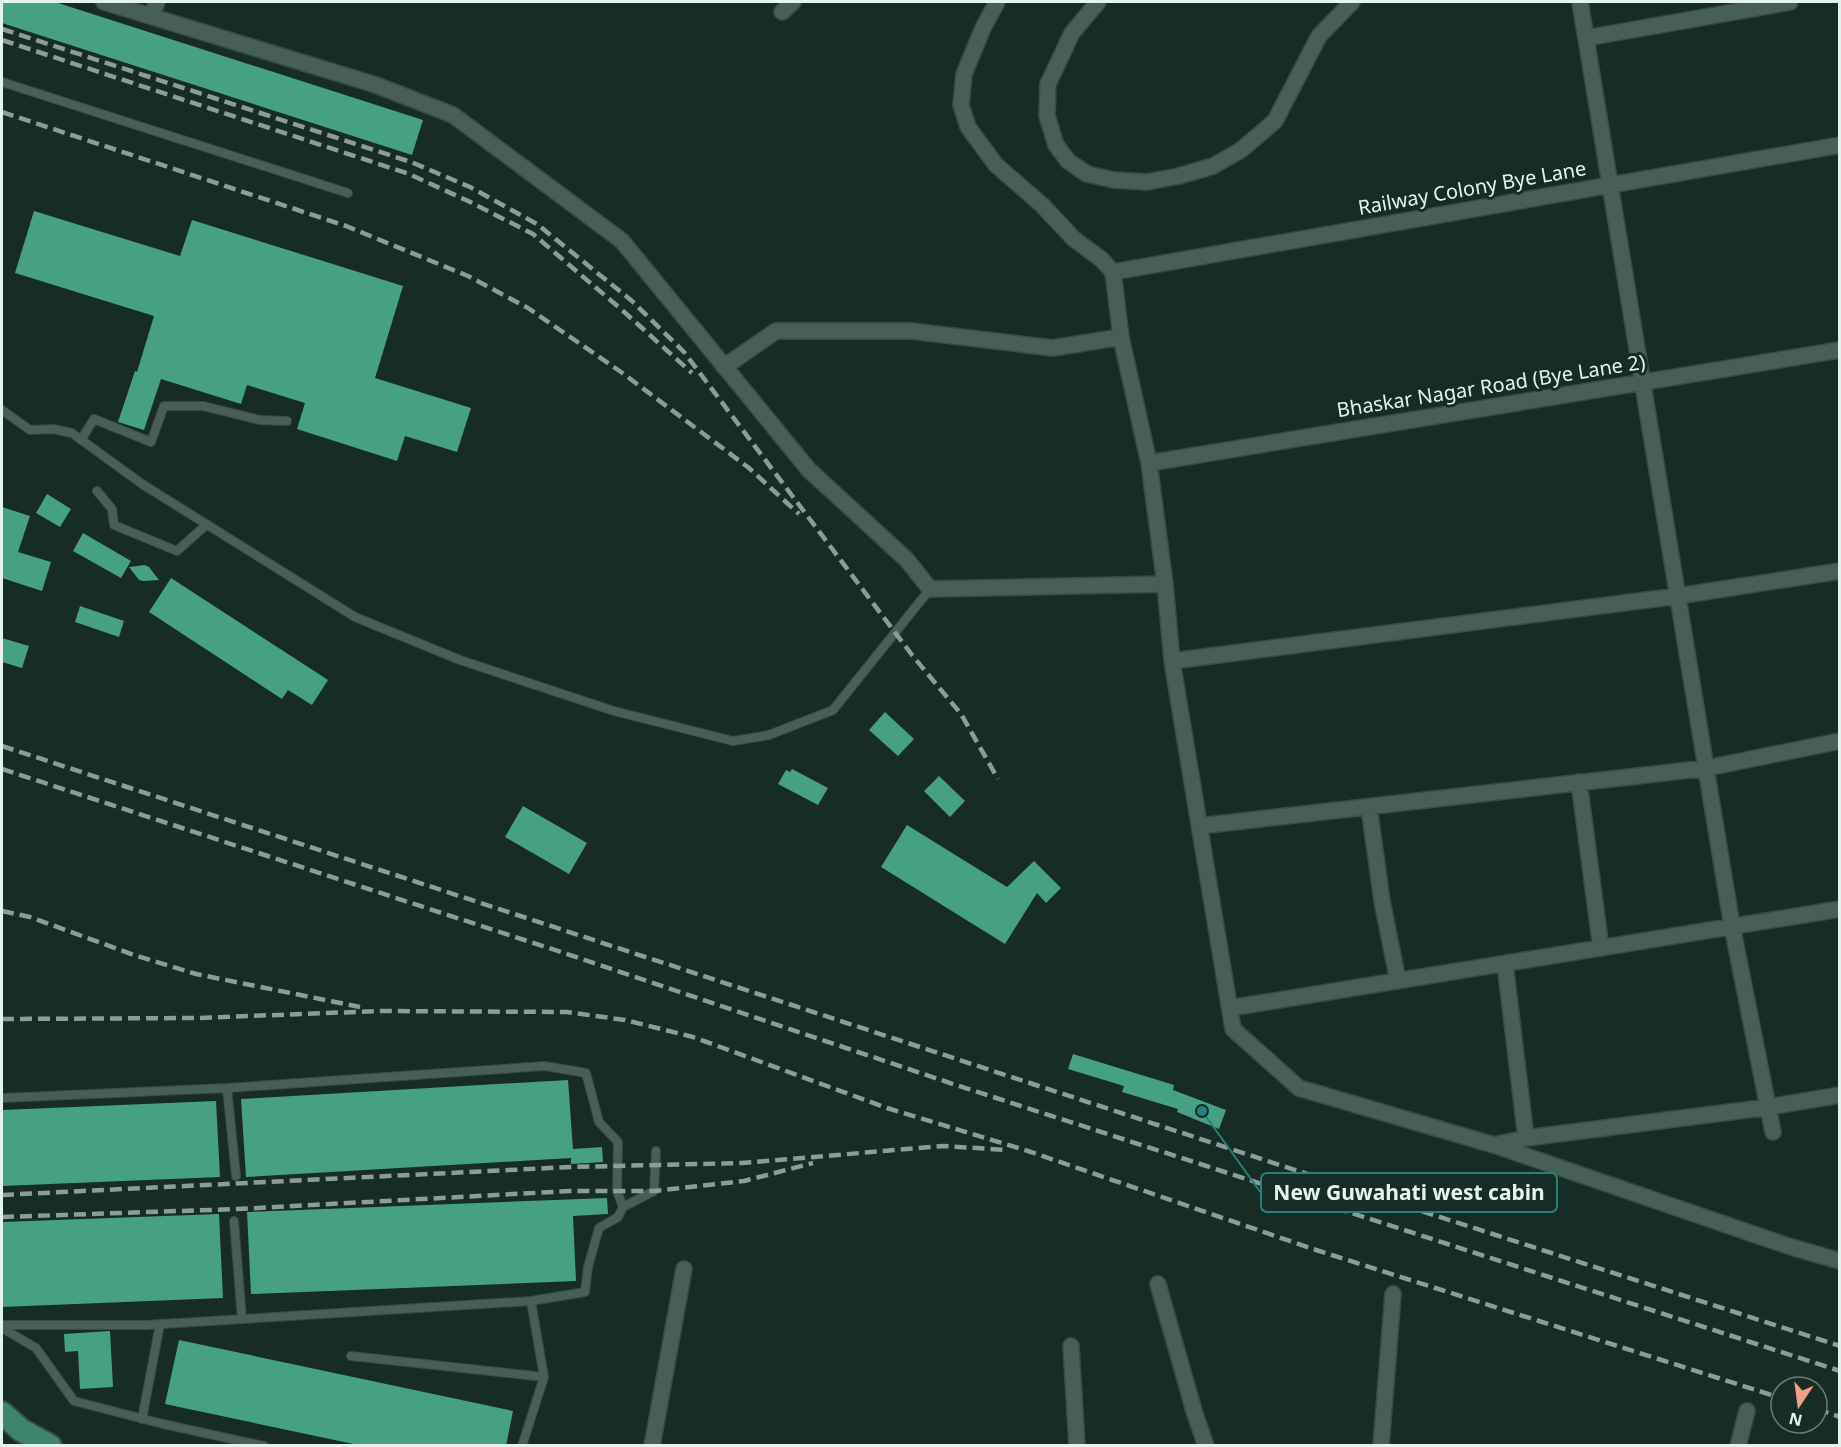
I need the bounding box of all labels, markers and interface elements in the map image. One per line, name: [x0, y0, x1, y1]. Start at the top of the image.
street label: Railway Colony Bye Lane: [1356, 154, 1588, 221]
street label: Bhaskar Nagar Road (Bye Lane 2): [1335, 348, 1647, 423]
callout: New Guwahati west cabin: [1261, 1173, 1557, 1212]
text: New Guwahati west cabin: [1273, 1178, 1545, 1206]
north arrow: [1769, 1375, 1829, 1435]
text: N: [1787, 1407, 1804, 1432]

